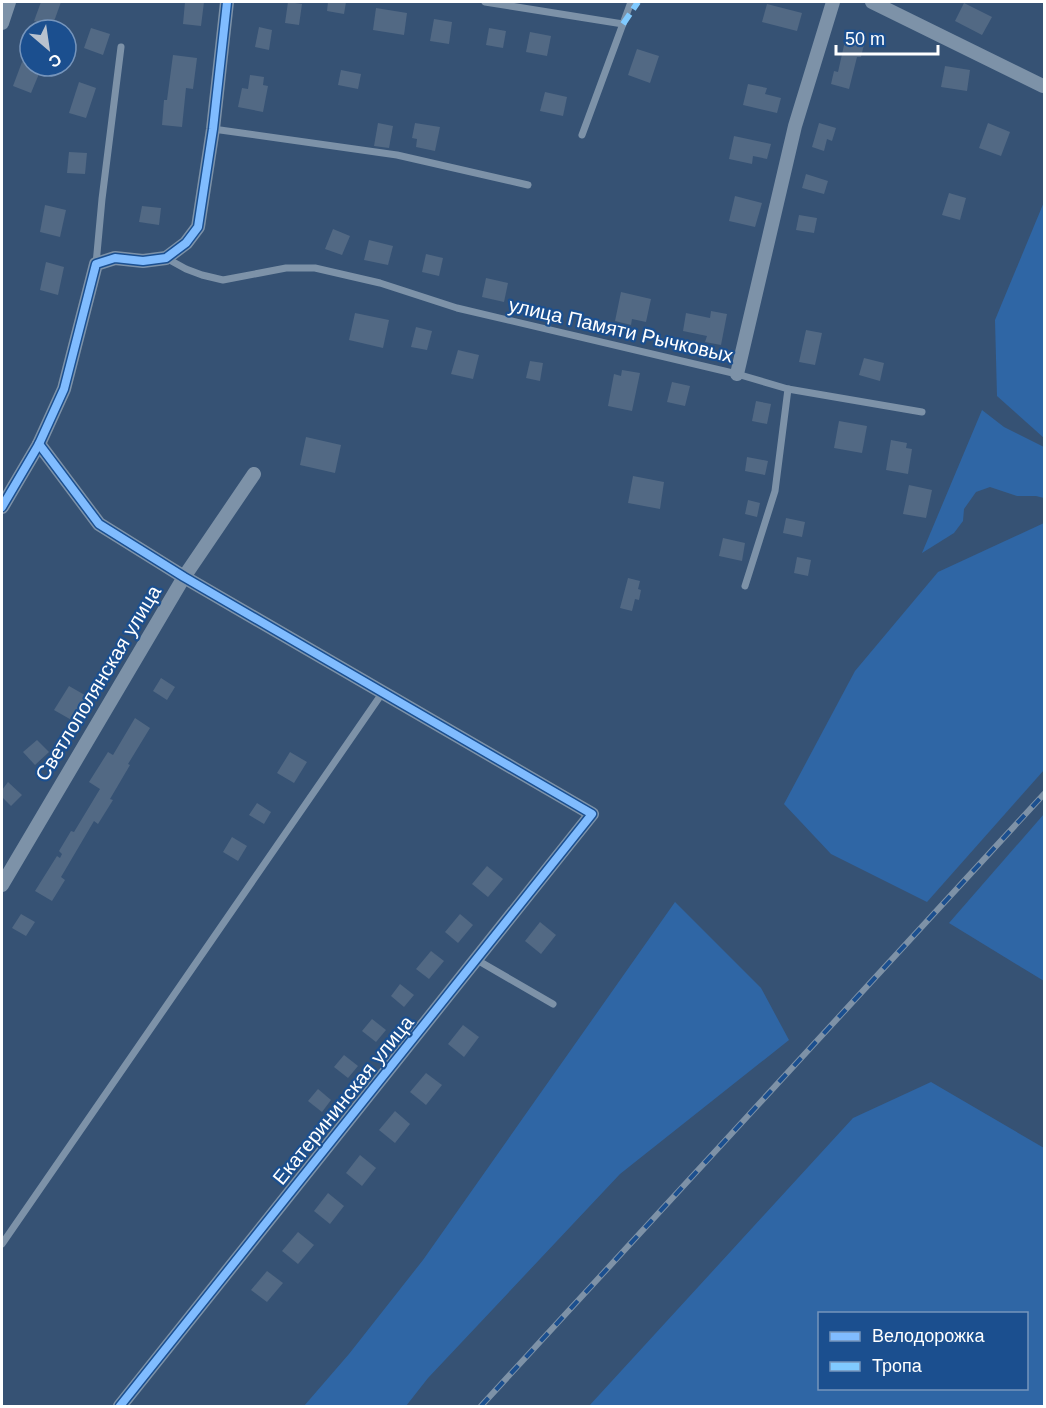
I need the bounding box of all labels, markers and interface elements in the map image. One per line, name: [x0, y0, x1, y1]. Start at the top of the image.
north arrow: [18, 18, 78, 78]
scale bar: [836, 18, 938, 56]
text: 50 m: [845, 29, 885, 49]
text: С: [45, 50, 64, 71]
street label: улица Памяти Рычковых: [507, 293, 735, 367]
street label: Светлополянская улица: [31, 581, 166, 785]
street label: Екатерининская улица: [268, 1011, 418, 1189]
legend: [818, 1312, 1028, 1390]
text: Велодорожка: [872, 1326, 985, 1346]
text: Тропа: [872, 1356, 923, 1376]

